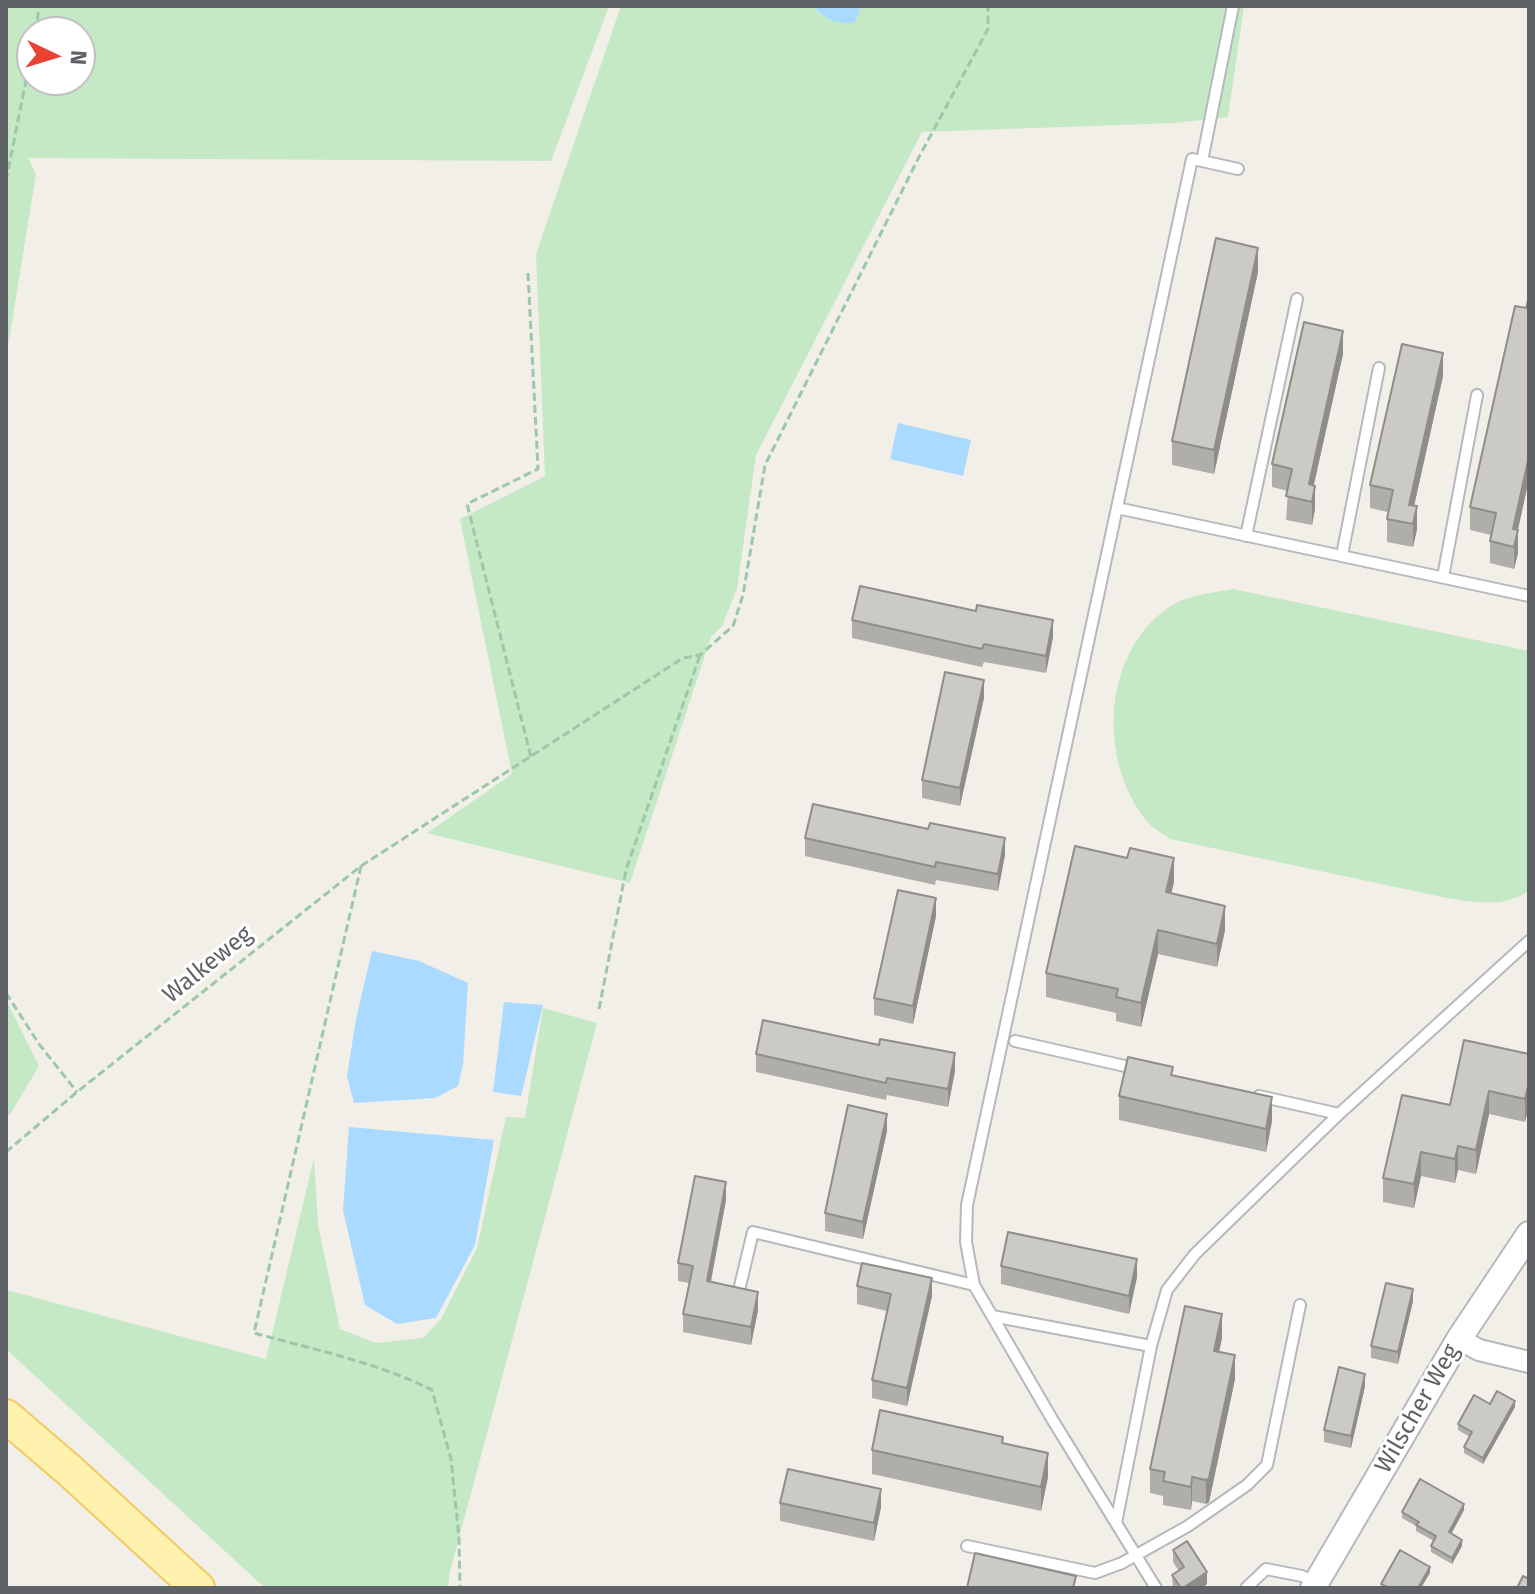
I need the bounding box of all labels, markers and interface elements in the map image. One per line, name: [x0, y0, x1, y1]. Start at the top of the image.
north arrow: [16, 16, 96, 96]
text: N: [64, 49, 92, 66]
street label: Walkeweg: [157, 920, 259, 1010]
street label: Wilscher Weg: [1369, 1339, 1467, 1479]

